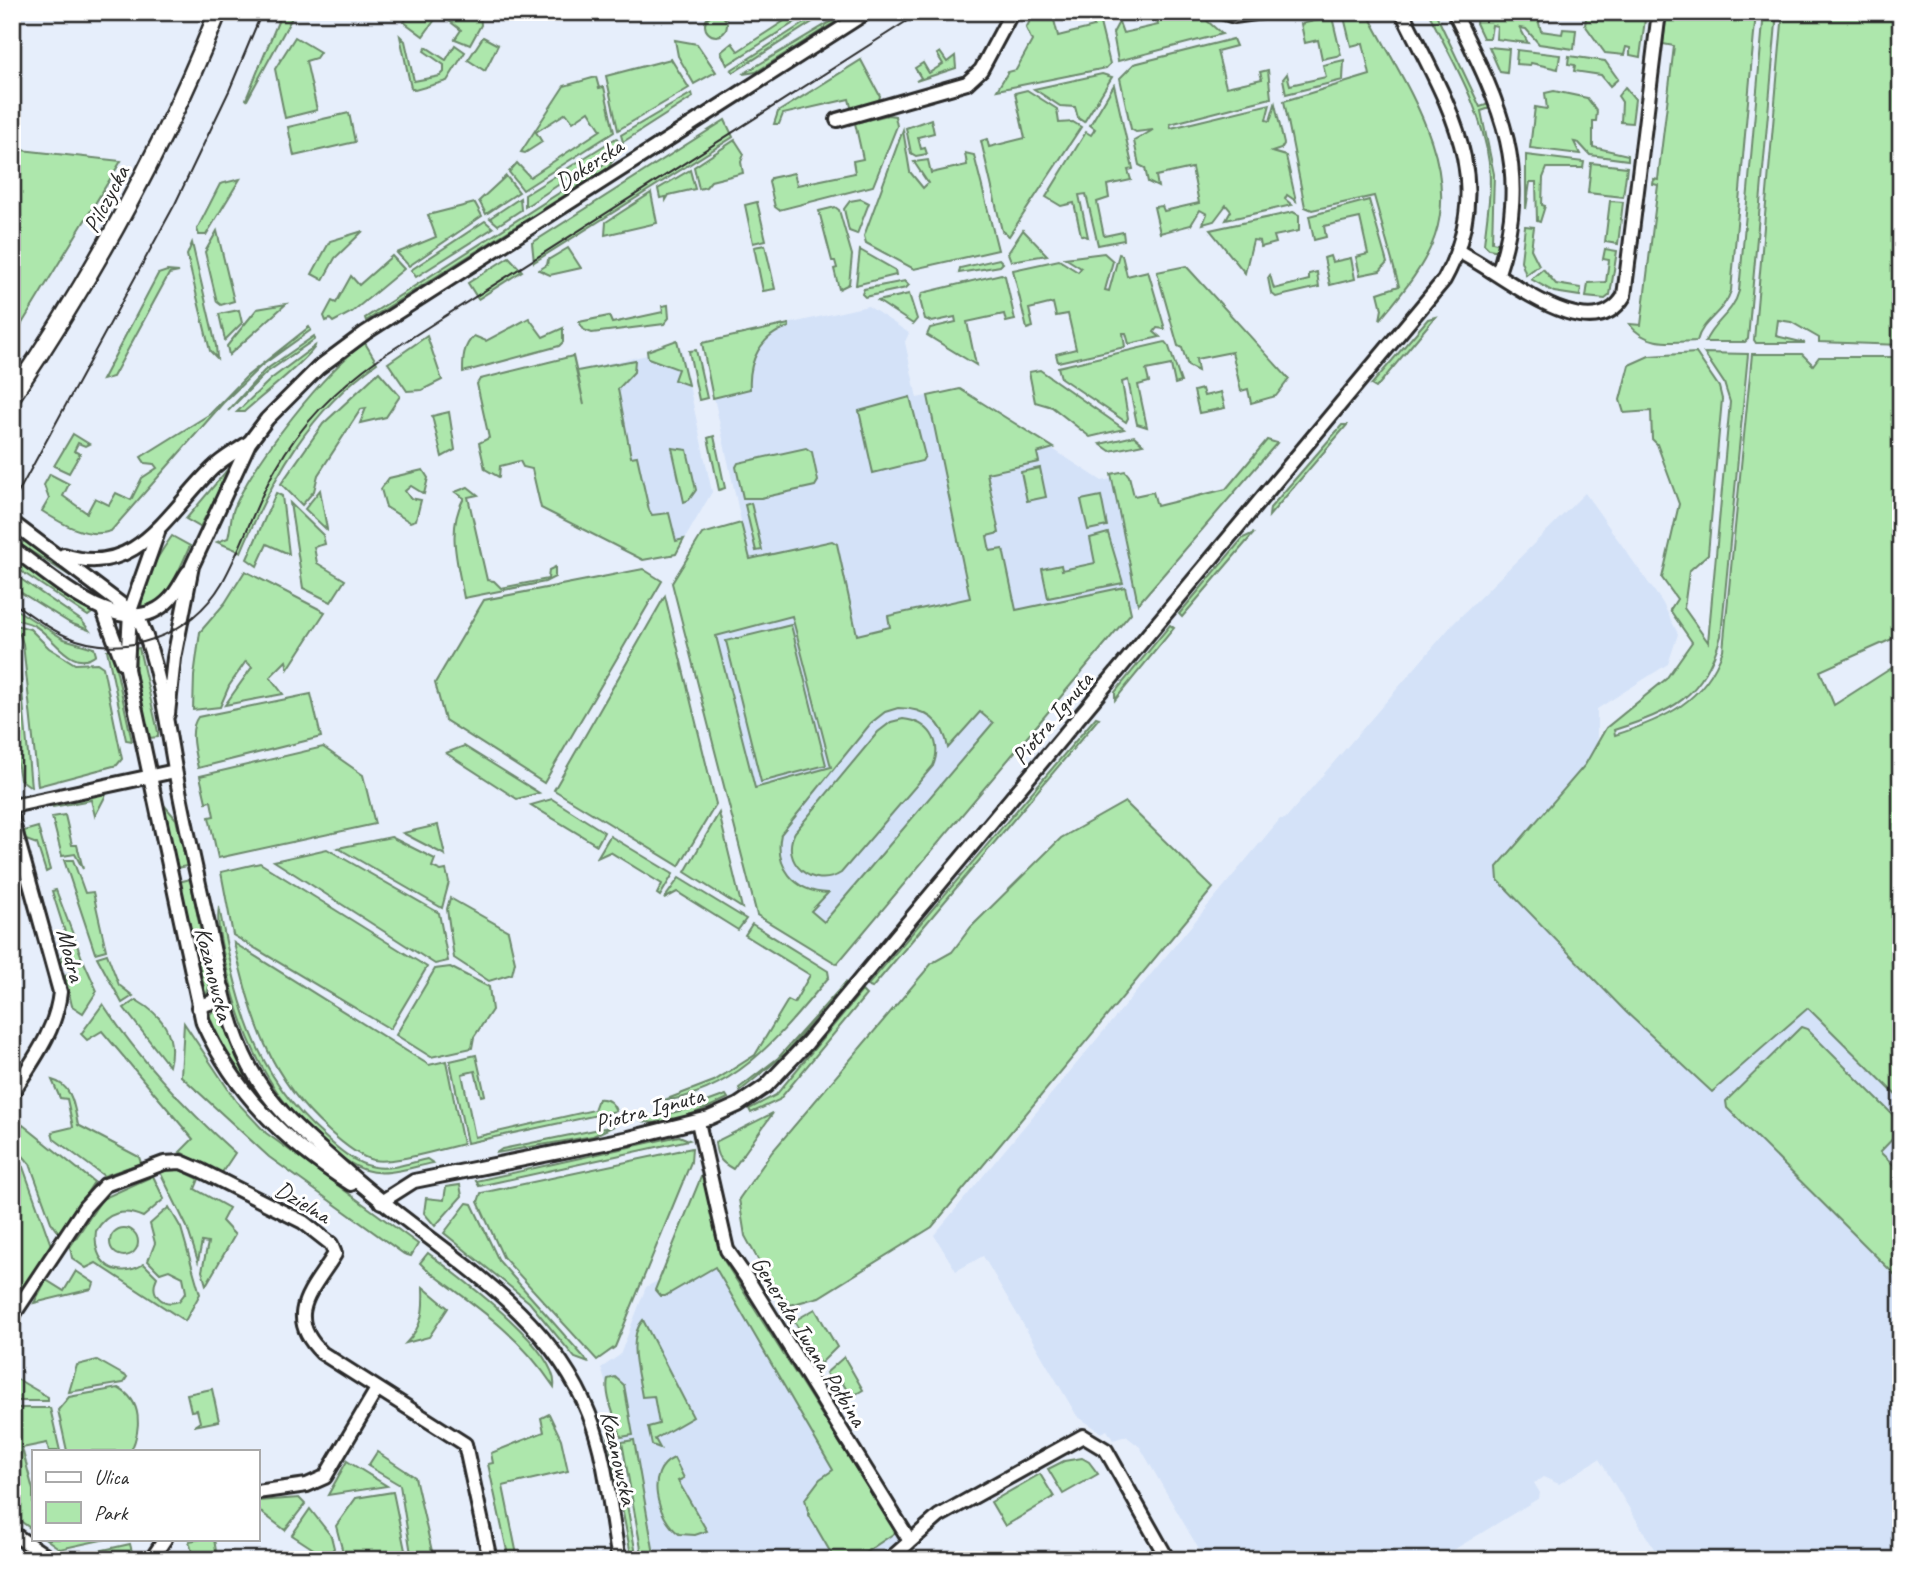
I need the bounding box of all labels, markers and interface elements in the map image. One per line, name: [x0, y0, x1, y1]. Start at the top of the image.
street label: Dokerska: [550, 130, 630, 197]
street label: Pilczycka: [76, 159, 137, 238]
street label: Piotra Ignuta: [1005, 665, 1100, 770]
street label: Kozanowska: [188, 924, 240, 1025]
street label: Modra: [50, 925, 92, 986]
street label: Piotra Ignuta: [591, 1080, 708, 1138]
street label: Dzielna: [270, 1174, 338, 1231]
street label: Generała Iwana Połbina: [745, 1250, 874, 1433]
street label: Kozanowska: [594, 1408, 645, 1509]
legend: [32, 1450, 259, 1540]
text: Ulica: [94, 1464, 130, 1490]
text: Park: [94, 1500, 129, 1526]

